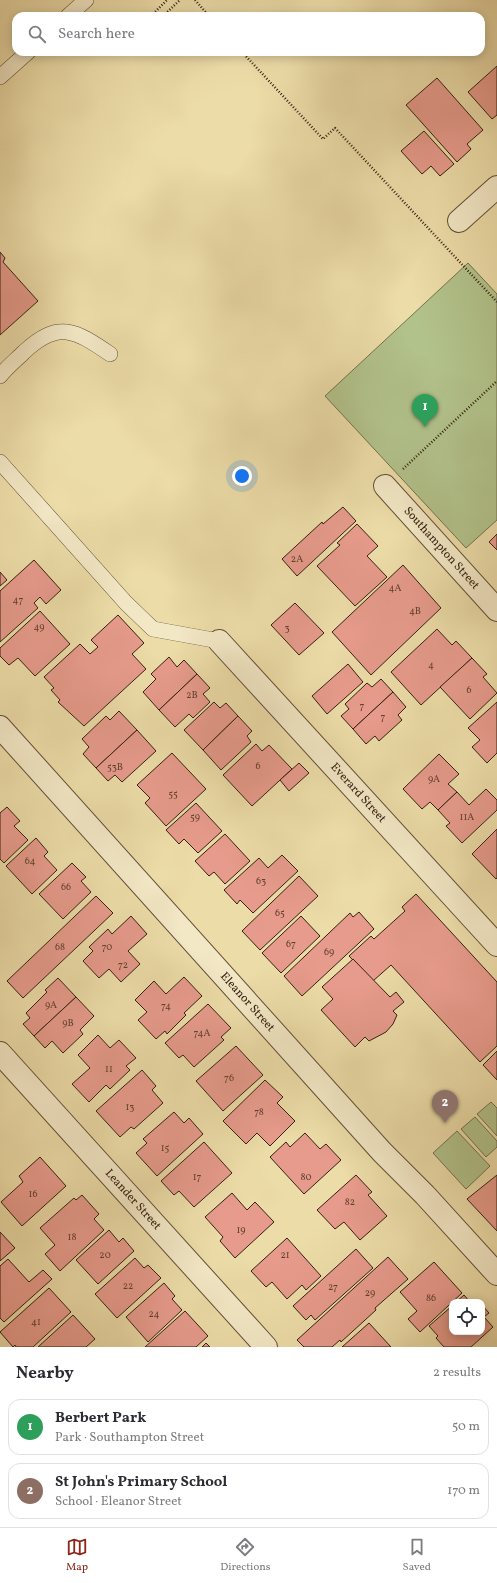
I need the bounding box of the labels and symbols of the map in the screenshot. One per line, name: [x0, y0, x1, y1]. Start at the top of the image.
pin: 1: [412, 394, 438, 427]
your location: [232, 466, 252, 486]
street label: Southampton Street: [400, 504, 483, 593]
house number: 2A: [291, 552, 303, 566]
house number: 4A: [388, 581, 402, 595]
house number: 47: [13, 593, 24, 607]
house number: 4B: [409, 604, 421, 618]
house number: 49: [34, 620, 44, 634]
house number: 3: [284, 621, 290, 635]
house number: 4: [428, 658, 434, 672]
house number: 6: [466, 683, 472, 697]
house number: 2B: [186, 688, 198, 702]
house number: 7: [360, 699, 365, 713]
house number: 7: [381, 710, 386, 724]
house number: 6: [255, 759, 261, 773]
house number: 53B: [107, 760, 123, 774]
street label: Everard Street: [327, 760, 390, 826]
house number: 9A: [428, 772, 440, 786]
house number: 55: [168, 787, 178, 801]
house number: 59: [190, 810, 200, 824]
house number: 11A: [460, 810, 474, 824]
house number: 64: [25, 854, 35, 868]
house number: 63: [256, 874, 266, 888]
house number: 66: [61, 880, 71, 894]
house number: 65: [275, 906, 285, 920]
house number: 67: [286, 937, 296, 951]
house number: 68: [55, 940, 65, 954]
house number: 70: [102, 940, 112, 954]
house number: 69: [324, 945, 334, 959]
house number: 72: [118, 958, 128, 972]
street label: Eleanor Street: [216, 969, 278, 1035]
house number: 9A: [45, 998, 57, 1012]
house number: 74: [161, 999, 171, 1013]
house number: 9B: [62, 1016, 74, 1030]
house number: 74A: [194, 1026, 210, 1040]
house number: 11: [105, 1062, 113, 1076]
house number: 76: [224, 1071, 234, 1085]
pin: 2: [432, 1090, 458, 1123]
house number: 13: [125, 1100, 135, 1114]
house number: 78: [254, 1105, 264, 1119]
house number: 15: [161, 1141, 170, 1155]
street label: Leander Street: [101, 1166, 165, 1234]
house number: 17: [193, 1170, 202, 1184]
house number: 80: [300, 1170, 312, 1184]
house number: 16: [29, 1187, 37, 1201]
house number: 82: [345, 1195, 355, 1209]
house number: 19: [236, 1223, 246, 1237]
house number: 18: [68, 1230, 76, 1244]
house number: 20: [99, 1248, 111, 1262]
house number: 21: [280, 1248, 290, 1262]
house number: 22: [123, 1279, 133, 1293]
house number: 27: [328, 1280, 338, 1294]
house number: 29: [365, 1286, 375, 1300]
house number: 86: [426, 1291, 436, 1305]
house number: 24: [148, 1307, 160, 1321]
house number: 41: [31, 1315, 41, 1329]

